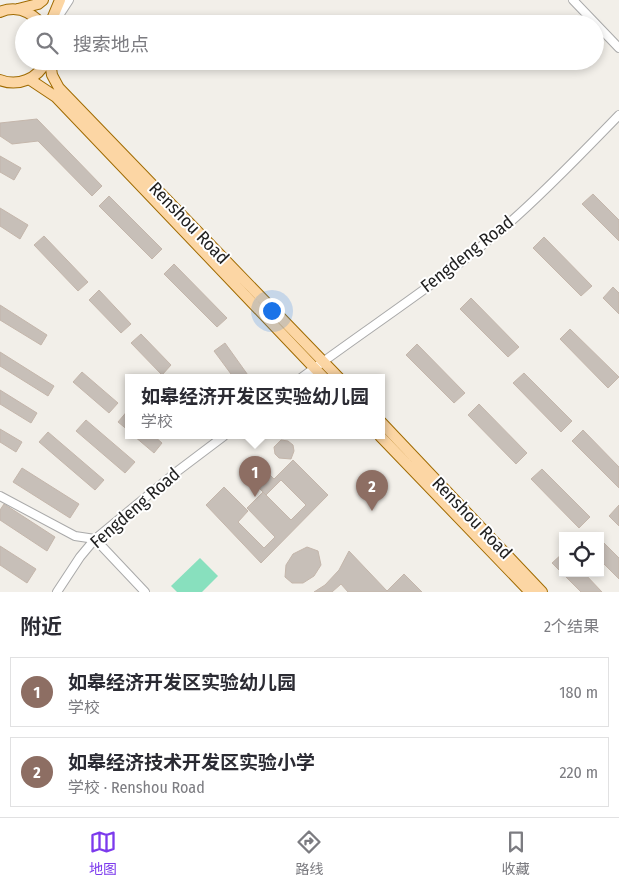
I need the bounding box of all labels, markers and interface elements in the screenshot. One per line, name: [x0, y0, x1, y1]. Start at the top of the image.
search box: [15, 15, 604, 70]
icon: search: [33, 29, 61, 57]
text: 搜索地点: [73, 33, 149, 56]
street label: Renshou Road: [144, 177, 234, 269]
street label: Fengdeng Road: [416, 211, 518, 297]
your location: [259, 298, 285, 324]
popup: [125, 374, 385, 439]
text: 如皋经济开发区实验幼儿园: [141, 385, 369, 408]
text: 学校: [141, 412, 173, 431]
pin: 1: [239, 456, 271, 497]
street label: Fengdeng Road: [86, 463, 184, 553]
pin: 2: [356, 470, 388, 511]
street label: Renshou Road: [427, 472, 517, 564]
map controls: [559, 532, 604, 577]
button: locate: [559, 532, 604, 577]
text: 附近: [20, 614, 62, 640]
text: 2个结果: [544, 617, 599, 636]
text: 如皋经济开发区实验幼儿园: [68, 671, 296, 694]
text: 1: [34, 683, 40, 702]
text: 180 m: [559, 683, 598, 702]
text: 学校: [68, 698, 100, 717]
text: 如皋经济技术开发区实验小学: [68, 751, 315, 774]
text: 2: [33, 763, 41, 782]
text: 220 m: [559, 763, 598, 782]
text: 学校 · Renshou Road: [68, 778, 205, 797]
tab: 地图: [89, 828, 117, 878]
tab: 路线: [295, 828, 323, 878]
tab: 收藏: [502, 828, 530, 878]

